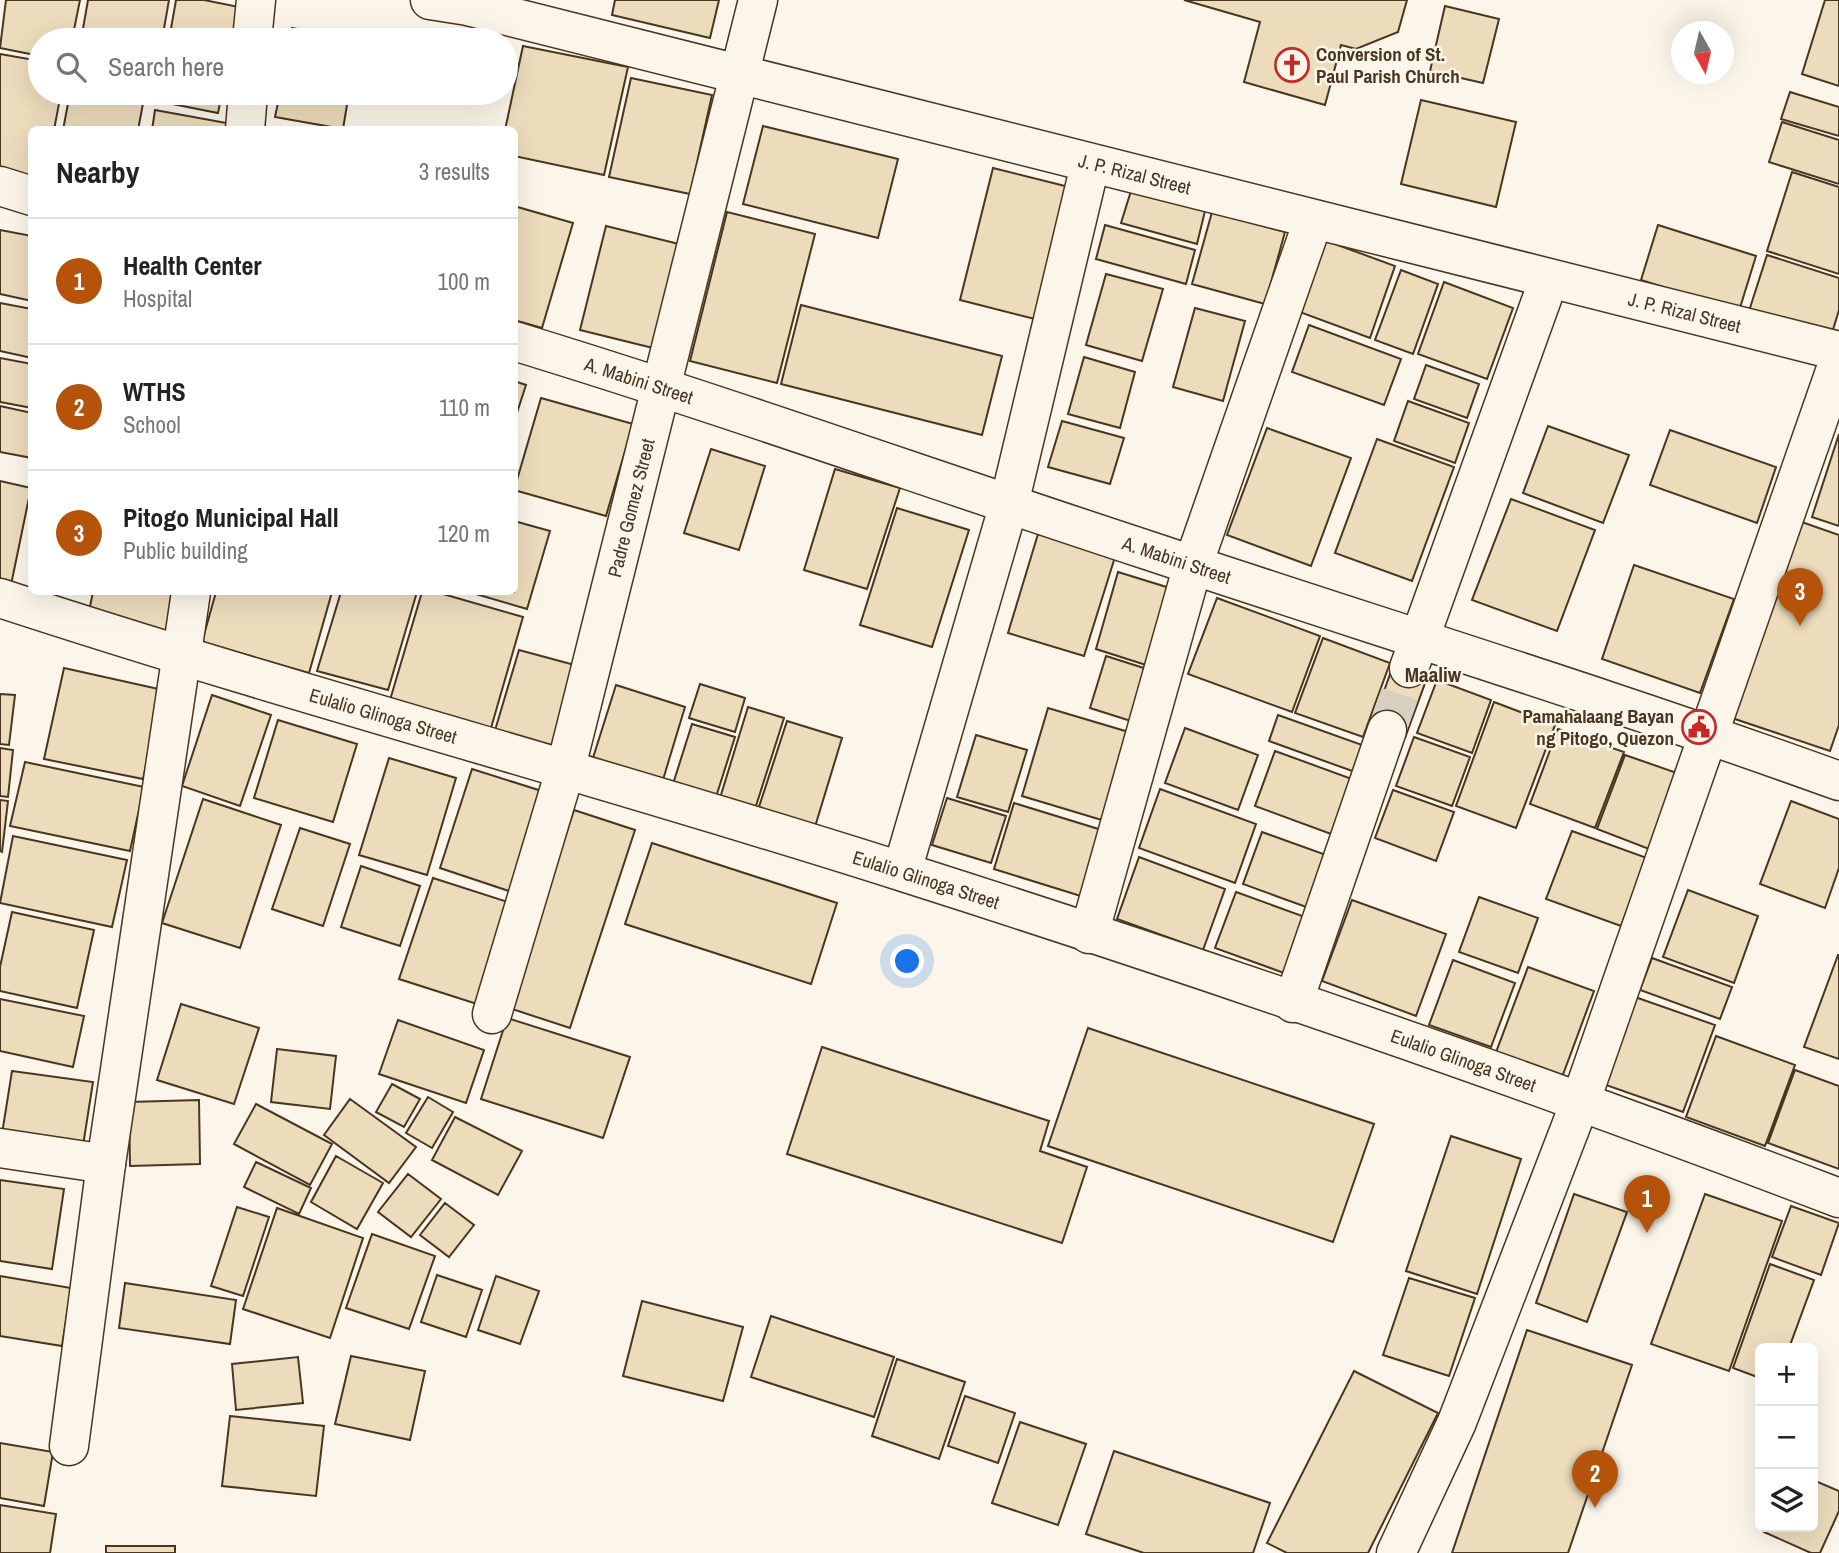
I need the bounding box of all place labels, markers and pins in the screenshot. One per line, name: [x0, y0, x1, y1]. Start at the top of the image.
place label: Conversion of St. Paul Parish Church: [1316, 41, 1460, 89]
church icon: Conversion of St. Paul Parish Church: [1273, 46, 1311, 84]
pin: 3: [1777, 568, 1823, 626]
place label: Pamahalaang Bayan ng Pitogo, Quezon: [1522, 703, 1674, 751]
public building icon: Pamahalaang Bayan ng Pitogo, Quezon: [1680, 708, 1718, 746]
pin: 1: [1624, 1175, 1670, 1233]
pin: 2: [1572, 1450, 1618, 1508]

